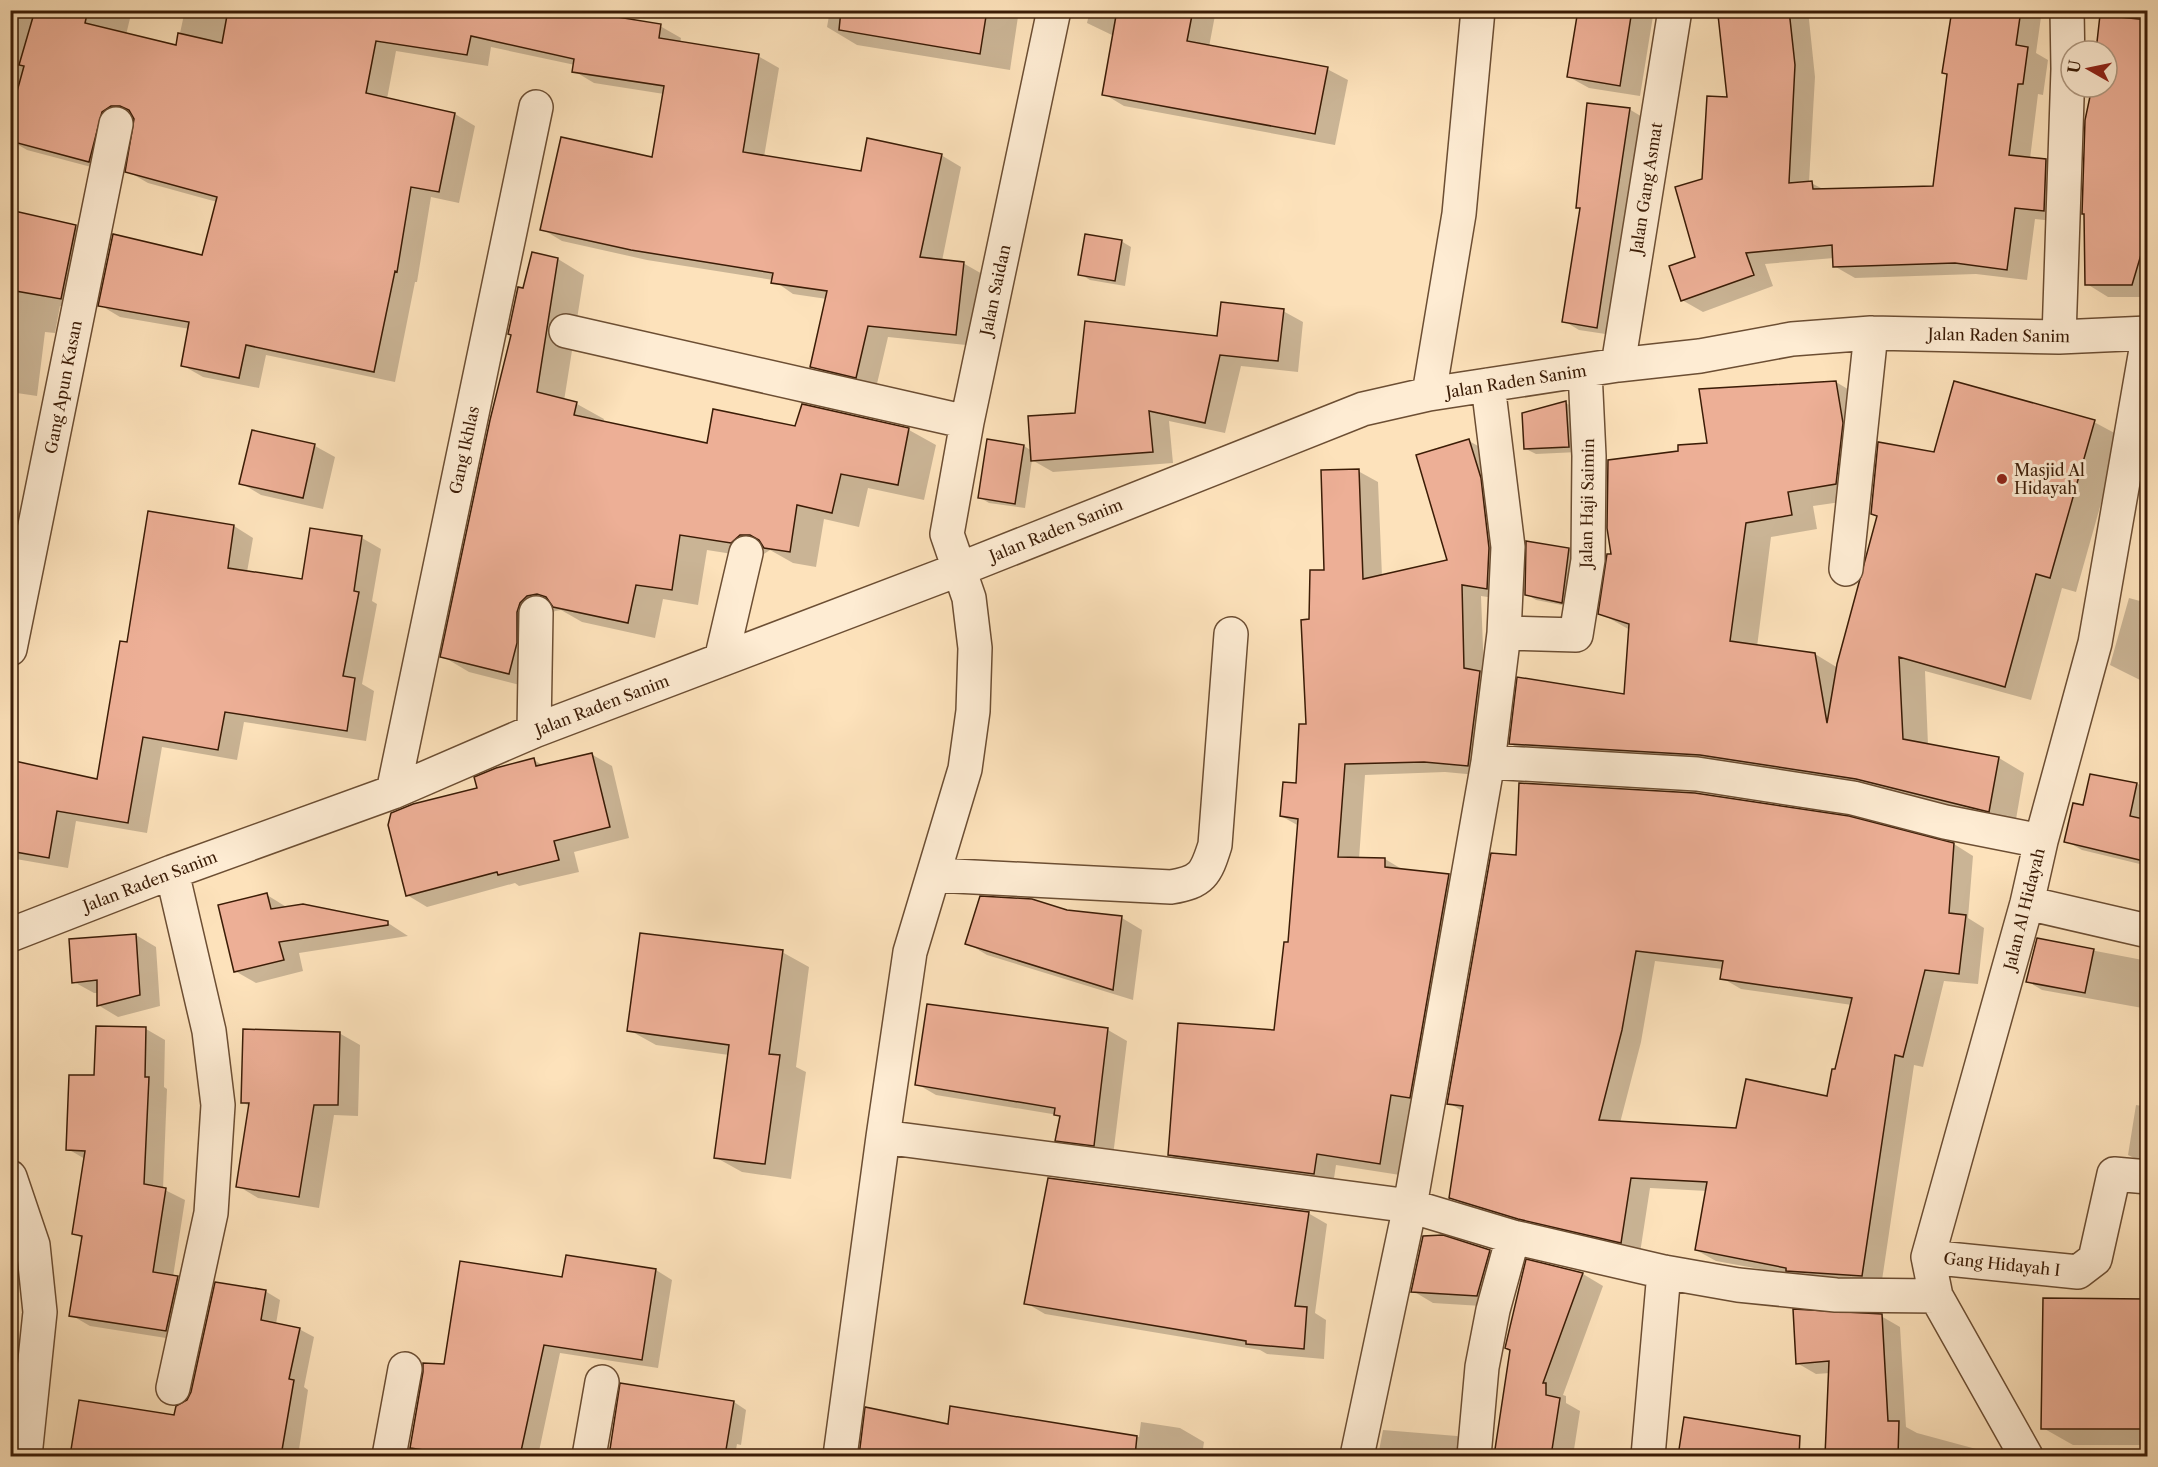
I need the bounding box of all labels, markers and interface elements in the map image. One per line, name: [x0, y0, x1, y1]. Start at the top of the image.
north arrow: [2059, 39, 2119, 99]
text: U: [2063, 59, 2085, 75]
street label: Jalan Gang Asmat: [1625, 121, 1666, 258]
street label: Jalan Saidan: [975, 243, 1014, 340]
street label: Gang Apun Kasan: [40, 319, 86, 455]
street label: Jalan Raden Sanim: [1925, 324, 2070, 346]
street label: Jalan Raden Sanim: [1441, 360, 1588, 402]
street label: Gang Ikhlas: [445, 404, 483, 496]
street label: Jalan Haji Saimin: [1576, 438, 1598, 571]
place label: Masjid Al Hidayah: [2014, 460, 2085, 498]
marker: Masjid Al Hidayah: [1995, 472, 2009, 486]
street label: Jalan Raden Sanim: [984, 494, 1126, 567]
street label: Jalan Raden Sanim: [529, 670, 672, 741]
street label: Jalan Raden Sanim: [77, 846, 220, 917]
street label: Jalan Al Hidayah: [1998, 846, 2049, 975]
street label: Gang Hidayah I: [1942, 1248, 2062, 1280]

